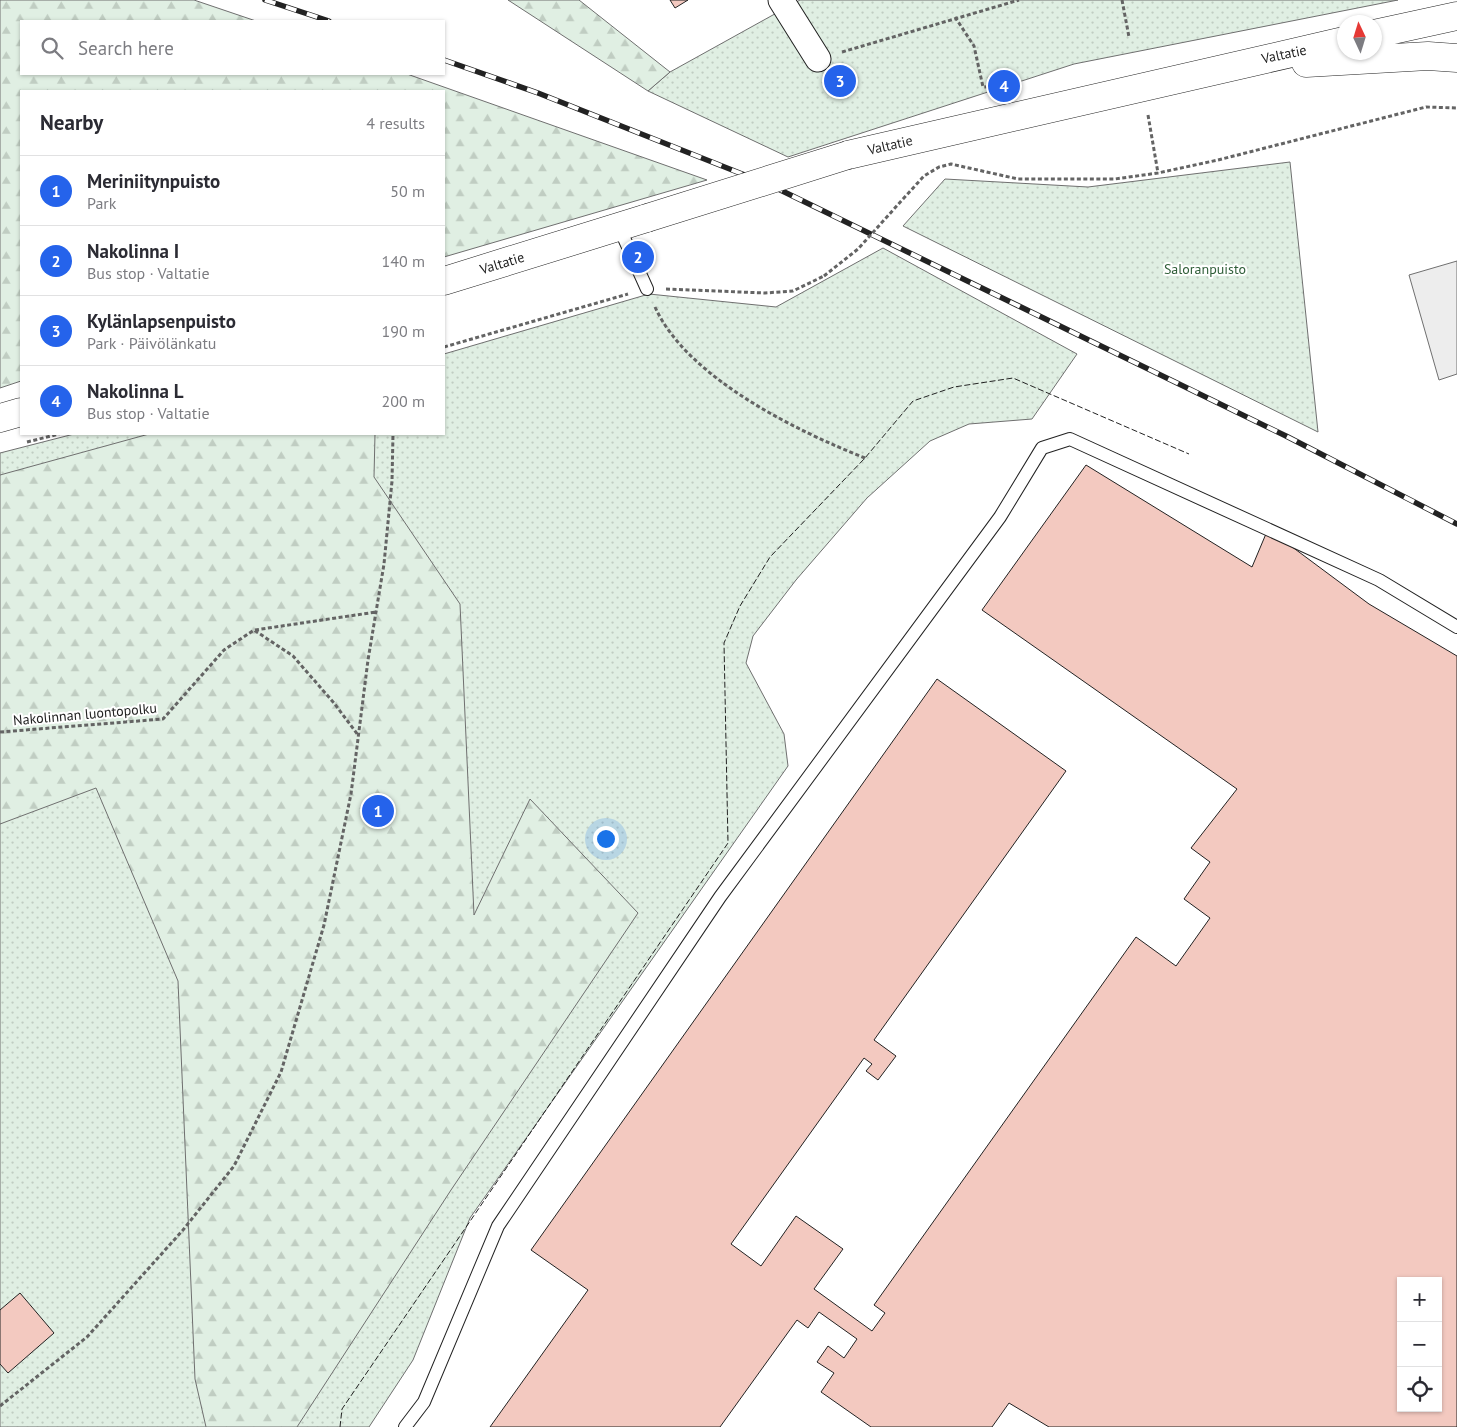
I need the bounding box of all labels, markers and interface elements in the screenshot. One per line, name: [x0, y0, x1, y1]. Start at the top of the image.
north arrow: [1337, 15, 1382, 60]
search box: [20, 20, 445, 75]
icon: search: [38, 34, 66, 62]
text: Search here: [78, 36, 174, 60]
street label: Valtatie: [1259, 40, 1308, 68]
pin: 3: [824, 62, 856, 100]
pin: 4: [988, 67, 1020, 105]
text: Nearby: [40, 109, 103, 136]
text: 4 results: [366, 113, 425, 133]
street label: Valtatie: [865, 131, 914, 159]
text: Meriniitynpuisto: [87, 169, 220, 193]
text: 1: [51, 181, 61, 201]
text: 50 m: [390, 181, 425, 201]
text: Park: [87, 193, 116, 213]
pin: 2: [622, 238, 654, 276]
text: Nakolinna I: [87, 239, 179, 263]
street label: Valtatie: [477, 248, 526, 279]
text: 2: [51, 251, 61, 271]
text: 140 m: [382, 251, 425, 271]
park label: Saloranpuisto: [1164, 260, 1246, 278]
text: Bus stop · Valtatie: [87, 263, 210, 283]
text: Kylänlapsenpuisto: [87, 309, 236, 333]
text: 3: [51, 321, 61, 341]
text: 190 m: [382, 321, 425, 341]
text: Park · Päivölänkatu: [87, 333, 217, 353]
text: Nakolinna L: [87, 379, 184, 403]
text: 4: [51, 391, 61, 411]
text: 200 m: [382, 391, 425, 411]
text: Bus stop · Valtatie: [87, 403, 210, 423]
street label: Nakolinnan luontopolku: [12, 699, 158, 729]
pin: 1: [362, 792, 394, 830]
your location: [593, 826, 619, 852]
map controls: [1397, 1277, 1442, 1412]
button: +: [1397, 1277, 1442, 1322]
button: −: [1397, 1322, 1442, 1367]
button: locate: [1397, 1367, 1442, 1412]

